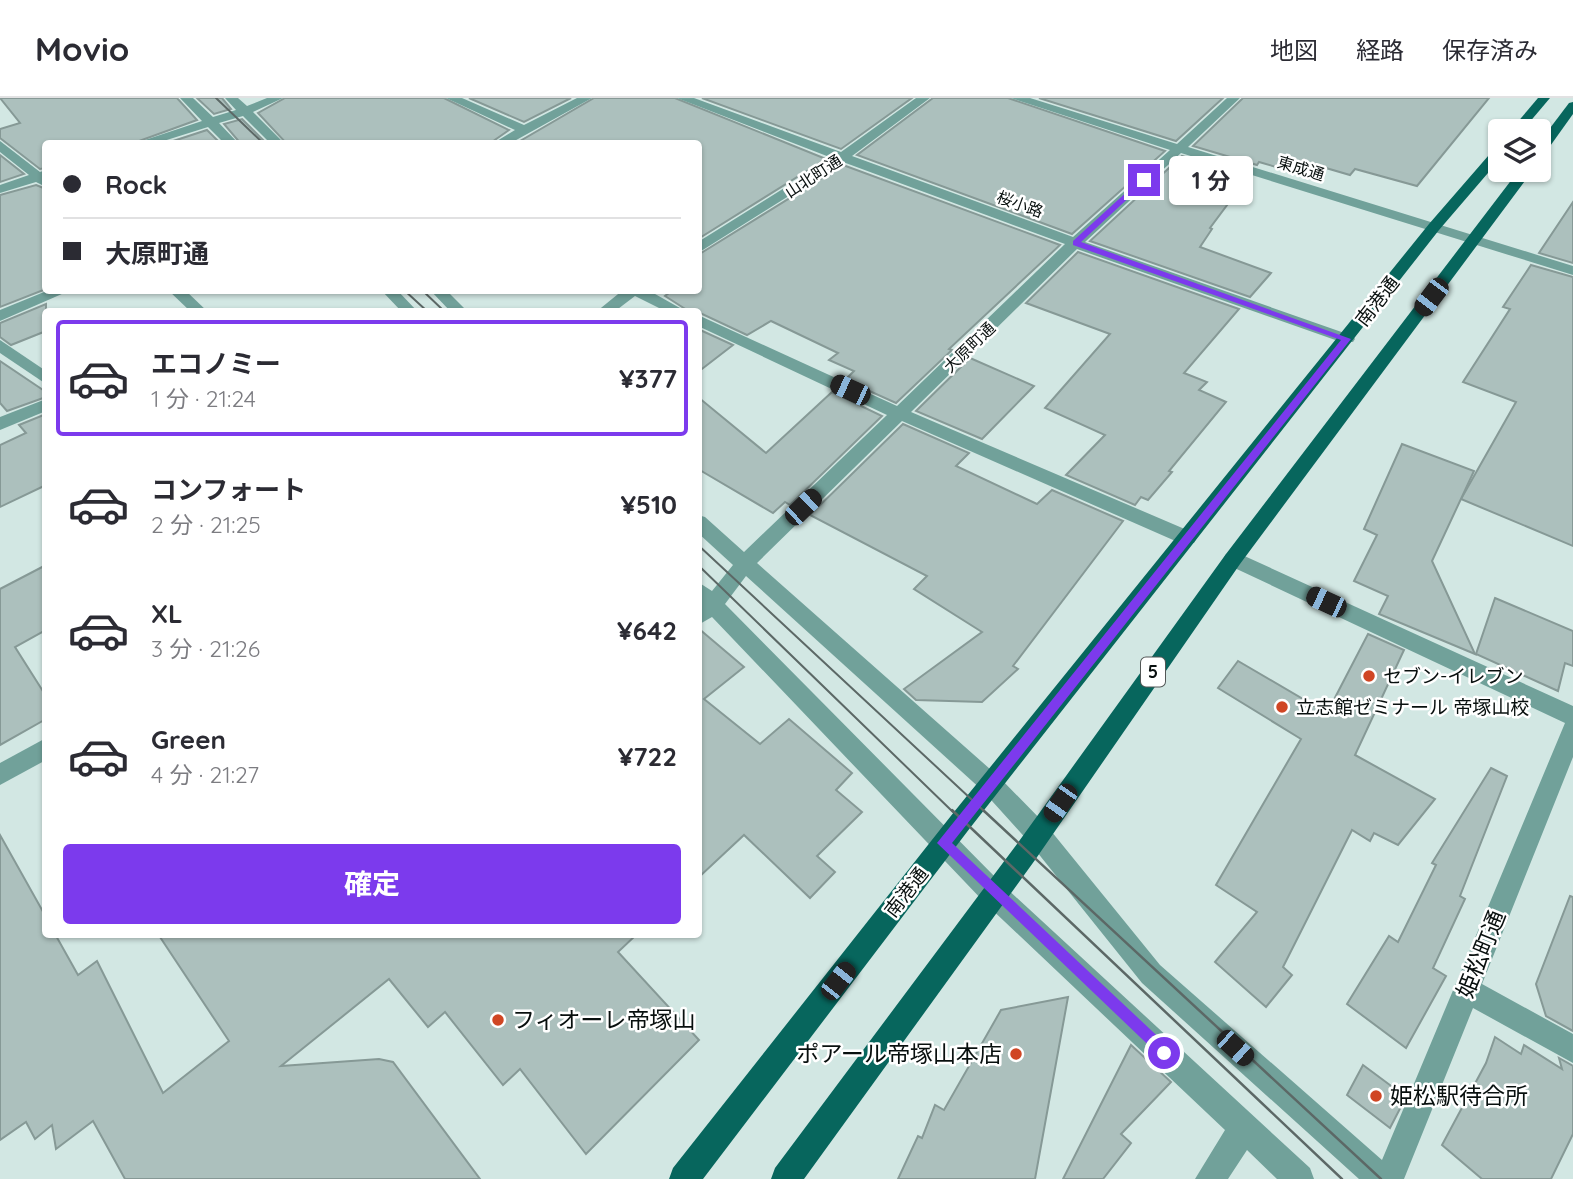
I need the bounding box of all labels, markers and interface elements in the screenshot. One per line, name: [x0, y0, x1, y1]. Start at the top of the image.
text: Movio: [35, 28, 129, 69]
text: 地図: [1270, 35, 1318, 65]
text: 経路: [1356, 35, 1404, 65]
text: 保存済み: [1442, 35, 1538, 65]
map controls: [1488, 119, 1551, 182]
button: layers: [1488, 119, 1551, 182]
street label: 山北町通: [781, 150, 845, 202]
street label: 東成通: [1275, 151, 1327, 185]
callout: 1 分: [1168, 155, 1252, 204]
route end: [1128, 164, 1160, 196]
text: 1 分: [1192, 166, 1230, 195]
text: Rock: [105, 168, 167, 201]
street label: 桜小路: [994, 186, 1046, 222]
text: 大原町通: [105, 237, 209, 270]
street label: 南港通: [1350, 271, 1404, 331]
car: [1410, 274, 1453, 320]
street label: 大原町通: [939, 318, 999, 376]
icon: car: [67, 347, 130, 410]
text: エコノミー: [151, 347, 281, 380]
text: ¥377: [619, 362, 677, 395]
car: [827, 372, 874, 408]
text: 1 分 · 21:24: [151, 384, 256, 413]
icon: car: [67, 473, 130, 536]
text: コンフォート: [151, 473, 306, 506]
car: [781, 485, 826, 529]
text: ¥510: [620, 488, 677, 521]
text: 2 分 · 21:25: [151, 510, 261, 539]
car: [1303, 584, 1350, 620]
text: XL: [151, 597, 183, 630]
icon: car: [67, 599, 130, 662]
text: ¥642: [617, 614, 677, 647]
text: 3 分 · 21:26: [151, 634, 260, 663]
road number: 5: [1141, 658, 1165, 686]
place label: セブン-イレブン: [1383, 664, 1523, 688]
marker: セブン-イレブン: [1361, 668, 1377, 684]
place label: 立志館ゼミナール 帝塚山校: [1296, 695, 1529, 719]
marker: 立志館ゼミナール 帝塚山校: [1274, 699, 1290, 715]
text: Green: [151, 723, 226, 756]
icon: car: [67, 725, 130, 788]
text: ¥722: [618, 740, 677, 773]
text: 4 分 · 21:27: [151, 760, 259, 789]
car: [1040, 780, 1081, 826]
button: 確定: [63, 844, 681, 924]
street label: 南港通: [879, 862, 933, 922]
street label: 姫松町通: [1450, 906, 1511, 1002]
car: [817, 958, 860, 1004]
place label: フィオーレ帝塚山: [512, 1005, 696, 1034]
marker: フィオーレ帝塚山: [490, 1012, 506, 1028]
car: [1213, 1026, 1258, 1070]
route start: [1148, 1037, 1180, 1069]
place label: ポアール帝塚山本店: [796, 1039, 1002, 1068]
marker: ポアール帝塚山本店: [1008, 1046, 1024, 1062]
place label: 姫松駅待合所: [1390, 1081, 1528, 1110]
marker: 姫松駅待合所: [1368, 1088, 1384, 1104]

